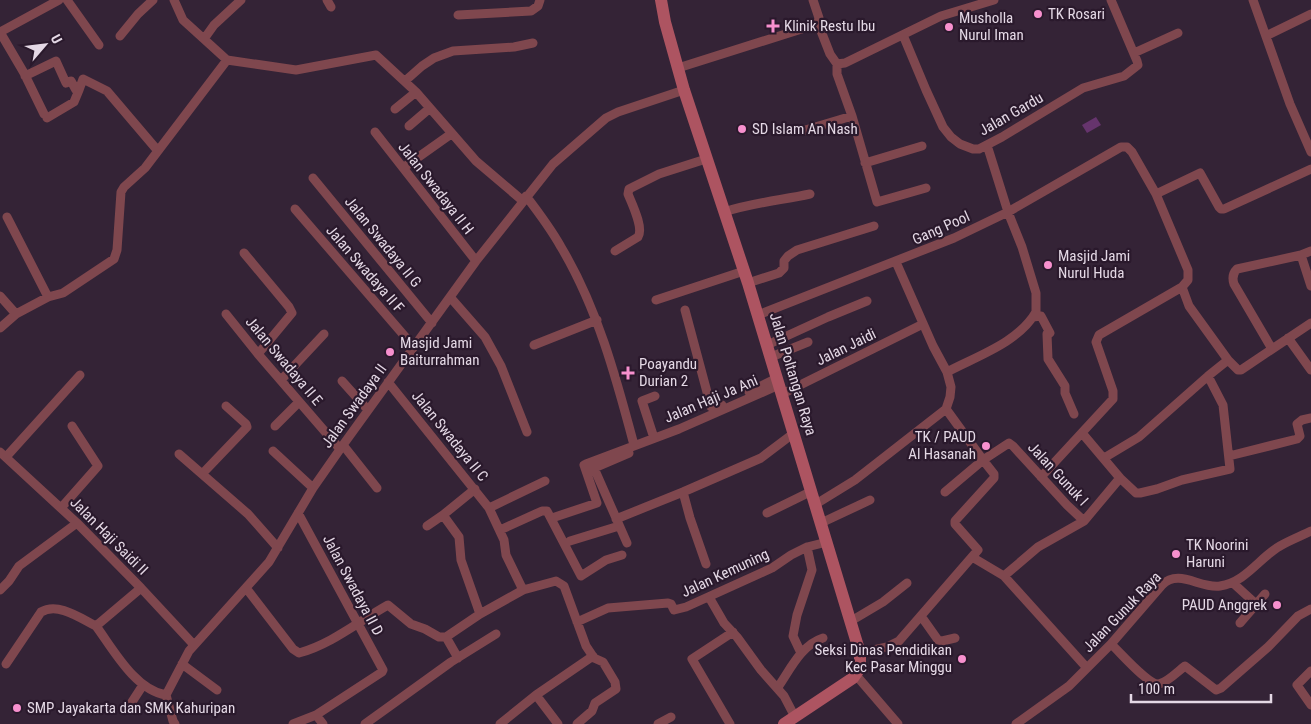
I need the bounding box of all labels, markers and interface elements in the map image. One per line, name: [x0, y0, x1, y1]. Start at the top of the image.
place label: TK Rosari: [1048, 5, 1105, 23]
marker: TK Rosari: [1032, 8, 1044, 20]
place label: Musholla Nurul Iman: [959, 9, 1024, 44]
place label: Klinik Restu Ibu: [784, 17, 875, 35]
marker: Klinik Restu Ibu: [766, 19, 780, 33]
north arrow: [20, 20, 70, 70]
marker: Musholla Nurul Iman: [943, 21, 955, 33]
text: U: [48, 32, 65, 46]
street label: Jalan Gardu: [976, 88, 1046, 140]
place label: SD Islam An Nash: [752, 120, 858, 138]
marker: SD Islam An Nash: [736, 123, 748, 135]
street label: Jalan Swadaya II H: [394, 138, 478, 238]
street label: Jalan Swadaya II G: [341, 193, 425, 291]
street label: Gang Pool: [910, 207, 972, 249]
street label: Jalan Swadaya II F: [322, 222, 408, 316]
place label: Masjid Jami Nurul Huda: [1058, 247, 1130, 282]
marker: Masjid Jami Nurul Huda: [1042, 259, 1054, 271]
street label: Jalan Poltangan Raya: [766, 310, 820, 438]
street label: Jalan Swadaya II E: [242, 313, 326, 409]
street label: Jalan Jaidi: [813, 325, 879, 369]
place label: Masjid Jami Baiturrahman: [400, 334, 480, 369]
marker: Masjid Jami Baiturrahman: [384, 346, 396, 358]
place label: Poayandu Durian 2: [639, 355, 697, 390]
street label: Jalan Swadaya II: [318, 361, 390, 451]
marker: Poayandu Durian 2: [621, 366, 635, 380]
street label: Jalan Haji Ja Ani: [662, 371, 760, 427]
street label: Jalan Swadaya II C: [408, 387, 492, 485]
place label: TK / PAUD Al Hasanah: [908, 428, 976, 463]
street label: Jalan Gunuk I: [1024, 438, 1092, 510]
marker: TK / PAUD Al Hasanah: [980, 440, 992, 452]
street label: Jalan Haji Saidi II: [66, 493, 152, 579]
street label: Jalan Swadaya II D: [319, 532, 387, 638]
place label: TK Noorini Haruni: [1186, 536, 1249, 571]
street label: Jalan Kemuning: [678, 545, 772, 601]
marker: TK Noorini Haruni: [1170, 548, 1182, 560]
street label: Jalan Gunuk Raya: [1079, 568, 1165, 656]
place label: PAUD Anggrek: [1182, 596, 1267, 614]
marker: PAUD Anggrek: [1271, 599, 1283, 611]
place label: Seksi Dinas Pendidikan Kec Pasar Minggu: [814, 641, 952, 676]
marker: Seksi Dinas Pendidikan Kec Pasar Minggu: [956, 653, 968, 665]
scale bar: [1131, 672, 1271, 704]
text: 100 m: [1138, 680, 1175, 698]
place label: SMP Jayakarta dan SMK Kahuripan: [27, 699, 235, 717]
marker: SMP Jayakarta dan SMK Kahuripan: [11, 702, 23, 714]

